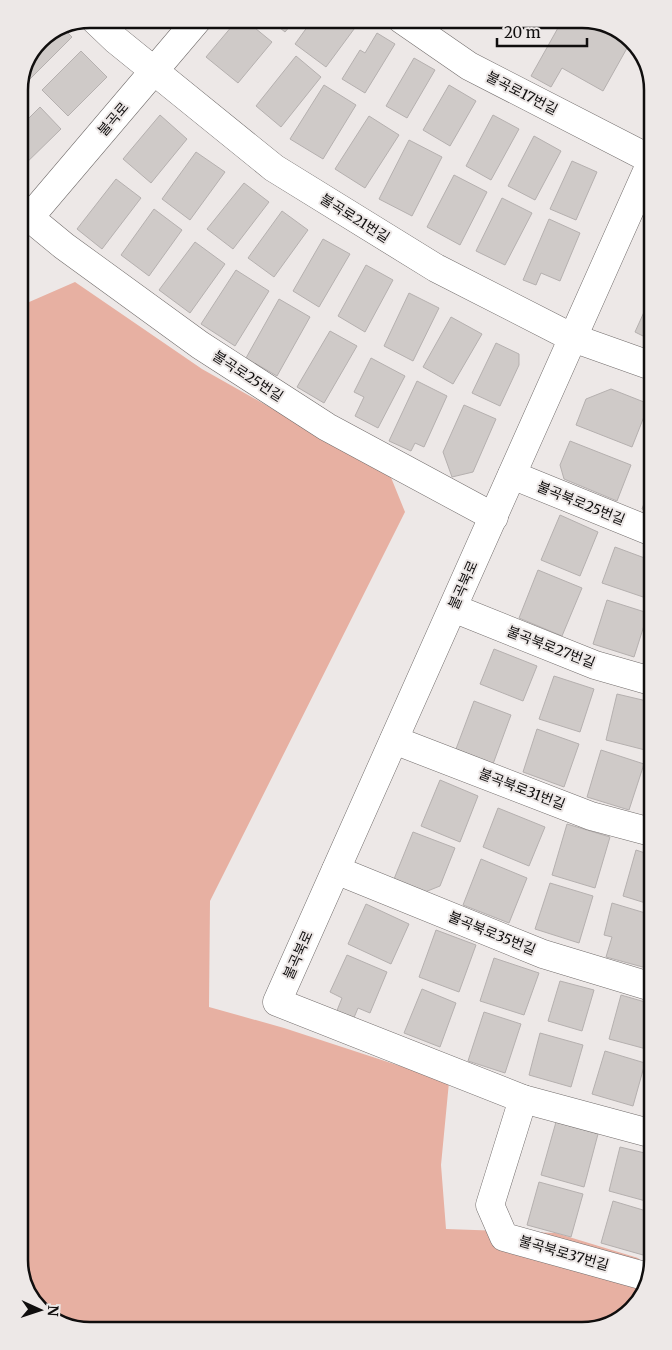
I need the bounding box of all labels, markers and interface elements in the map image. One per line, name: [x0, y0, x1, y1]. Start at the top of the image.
scale bar: [497, 15, 587, 47]
text: 20 m: [504, 23, 541, 42]
street label: 불곡로17번길: [483, 67, 561, 119]
street label: 불곡로: [94, 98, 132, 140]
street label: 불곡로21번길: [317, 190, 393, 246]
street label: 불곡로25번길: [209, 347, 287, 405]
street label: 불곡북로25번길: [534, 477, 628, 529]
street label: 불곡북로: [444, 558, 482, 612]
street label: 불곡북로27번길: [504, 622, 598, 672]
street label: 불곡북로31번길: [476, 764, 568, 814]
street label: 불곡북로35번길: [446, 907, 538, 959]
street label: 불곡북로: [279, 928, 317, 982]
street label: 불곡북로37번길: [517, 1232, 611, 1274]
north arrow: [15, 1285, 65, 1335]
text: N: [44, 1305, 62, 1317]

